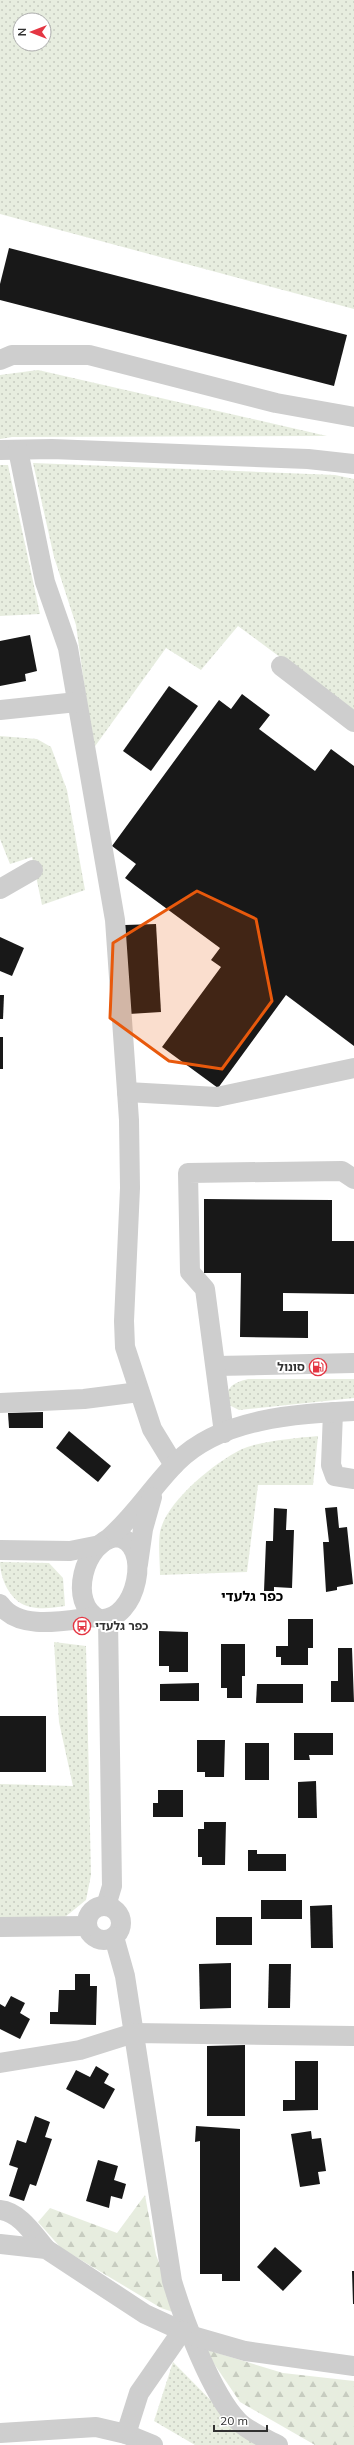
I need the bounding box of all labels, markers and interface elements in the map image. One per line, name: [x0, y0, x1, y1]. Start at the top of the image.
north arrow: [12, 12, 52, 52]
text: N: [15, 28, 29, 36]
fuel station icon: סונול: [308, 1357, 328, 1377]
place label: סונול: [277, 1359, 305, 1374]
district label: כפר גלעדי: [221, 1587, 283, 1605]
bus stop icon: כפר גלעדי: [72, 1616, 92, 1636]
place label: כפר גלעדי: [95, 1618, 148, 1633]
scale bar: [214, 2407, 267, 2433]
text: 20 m: [220, 2413, 248, 2428]

